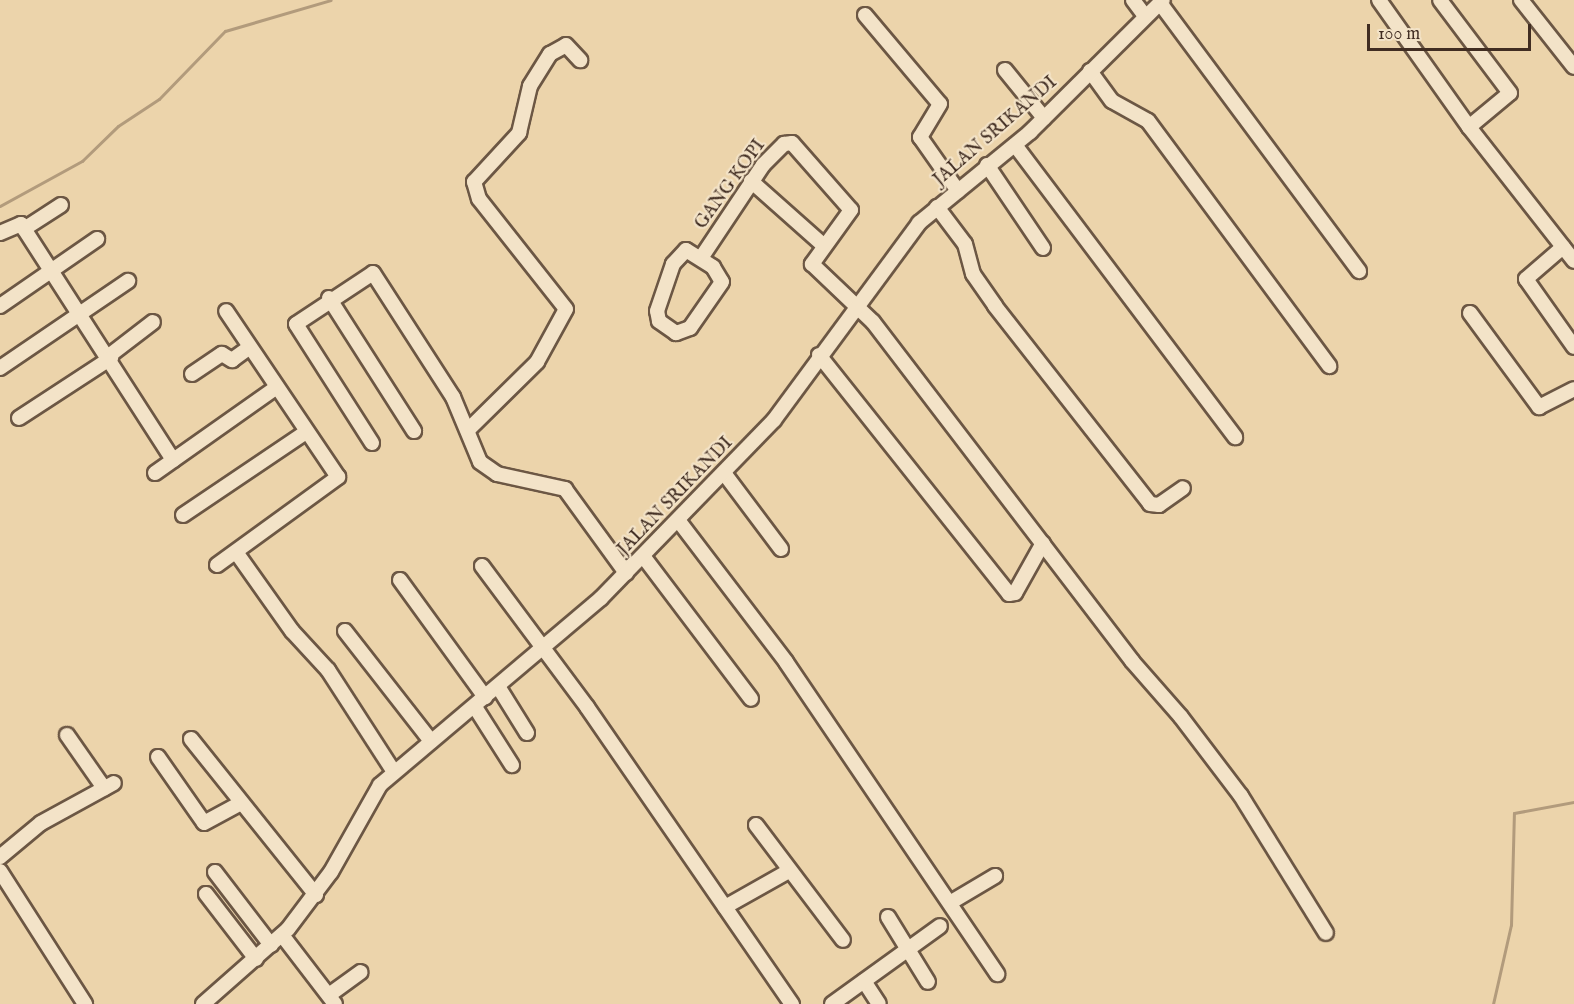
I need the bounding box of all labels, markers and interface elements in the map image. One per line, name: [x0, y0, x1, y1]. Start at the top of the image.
scale bar: [1370, 12, 1534, 50]
text: 100 m: [1378, 23, 1420, 46]
street label: JALAN SRIKANDI: [930, 72, 1062, 192]
street label: GANG KOPI: [691, 136, 771, 234]
street label: JALAN SRIKANDI: [614, 433, 738, 561]

